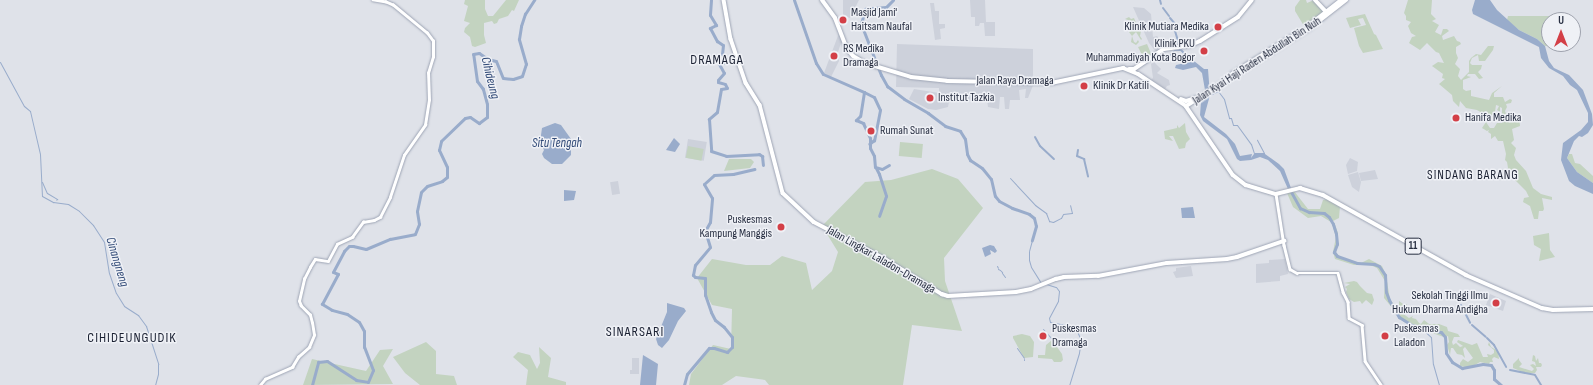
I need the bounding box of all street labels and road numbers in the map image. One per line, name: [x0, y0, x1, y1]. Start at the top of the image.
street label: Jalan Kyai Haji Raden Abdullah Bin Nuh: [1190, 14, 1324, 108]
street label: Jalan Raya Dramaga: [976, 74, 1054, 88]
street label: Jalan Lingkar Laladon-Dramaga: [824, 223, 938, 297]
road number: 11: [1404, 237, 1422, 255]

